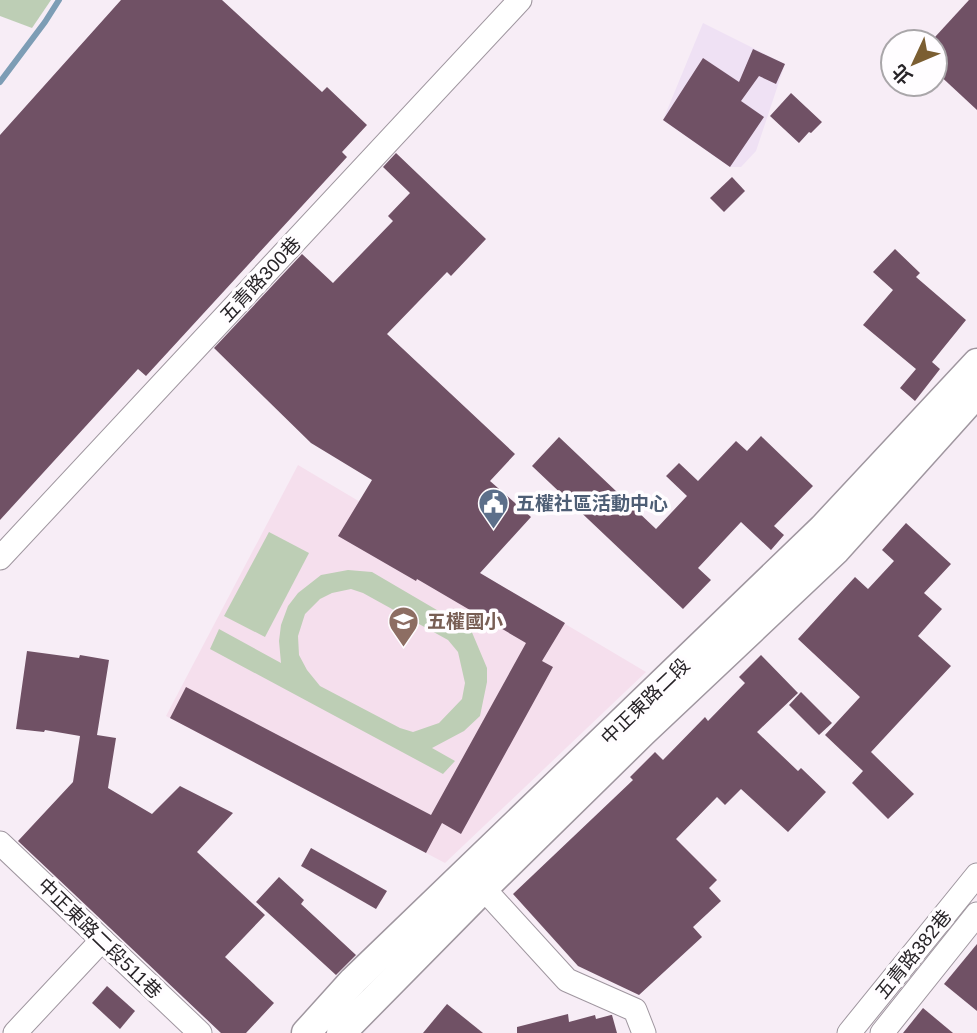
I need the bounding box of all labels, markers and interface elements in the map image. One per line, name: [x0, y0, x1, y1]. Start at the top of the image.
north arrow: [879, 28, 949, 98]
text: 北: [888, 60, 916, 89]
street label: 五青路300巷: [216, 233, 305, 326]
public building icon: 五權社區活動中心: [476, 486, 510, 530]
place label: 五權社區活動中心: [516, 493, 668, 514]
school or university icon: 五權國小: [387, 604, 421, 648]
place label: 五權國小: [427, 611, 503, 632]
street label: 中正東路二段: [597, 654, 694, 749]
street label: 中正東路二段511巷: [34, 874, 166, 1003]
street label: 五青路382巷: [871, 906, 955, 1003]

